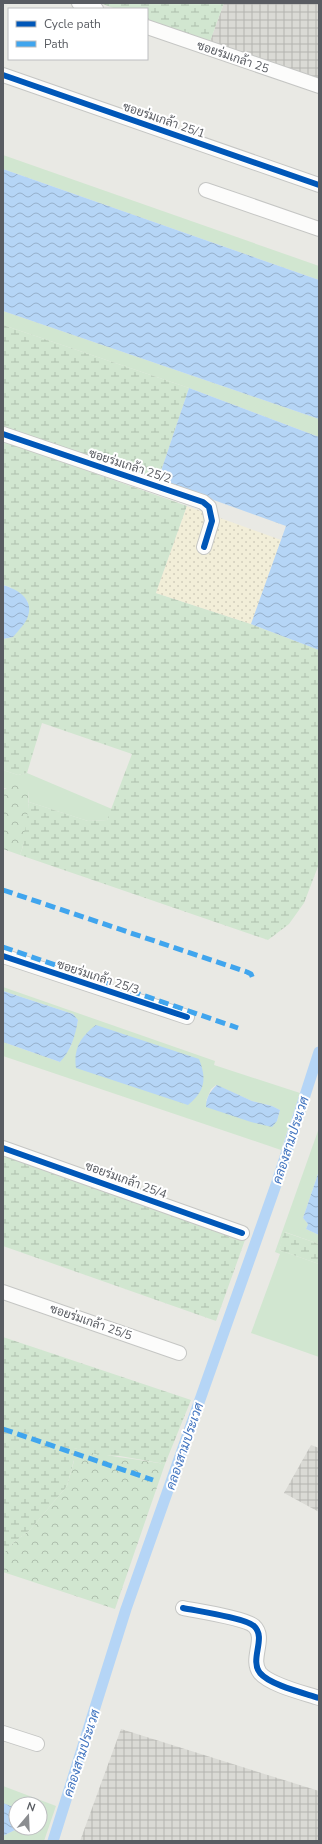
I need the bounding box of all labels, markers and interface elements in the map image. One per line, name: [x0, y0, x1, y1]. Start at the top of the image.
legend: [8, 8, 148, 60]
text: Cycle path: [44, 16, 101, 32]
text: Path: [44, 36, 69, 52]
street label: ซอยร่มเกล้า 25: [195, 37, 271, 77]
street label: ซอยร่มเกล้า 25/1: [121, 98, 207, 142]
street label: ซอยร่มเกล้า 25/2: [87, 445, 173, 487]
street label: ซอยร่มเกล้า 25/3: [55, 956, 141, 998]
water label: คลองสามประเวศ: [268, 1094, 314, 1186]
street label: ซอยร่มเกล้า 25/4: [83, 1158, 169, 1202]
street label: ซอยร่มเกล้า 25/5: [48, 1300, 134, 1344]
water label: คลองสามประเวศ: [162, 1400, 208, 1492]
water label: คลองสามประเวศ: [59, 1707, 105, 1799]
north arrow: [8, 1796, 48, 1836]
text: N: [25, 1799, 37, 1815]

